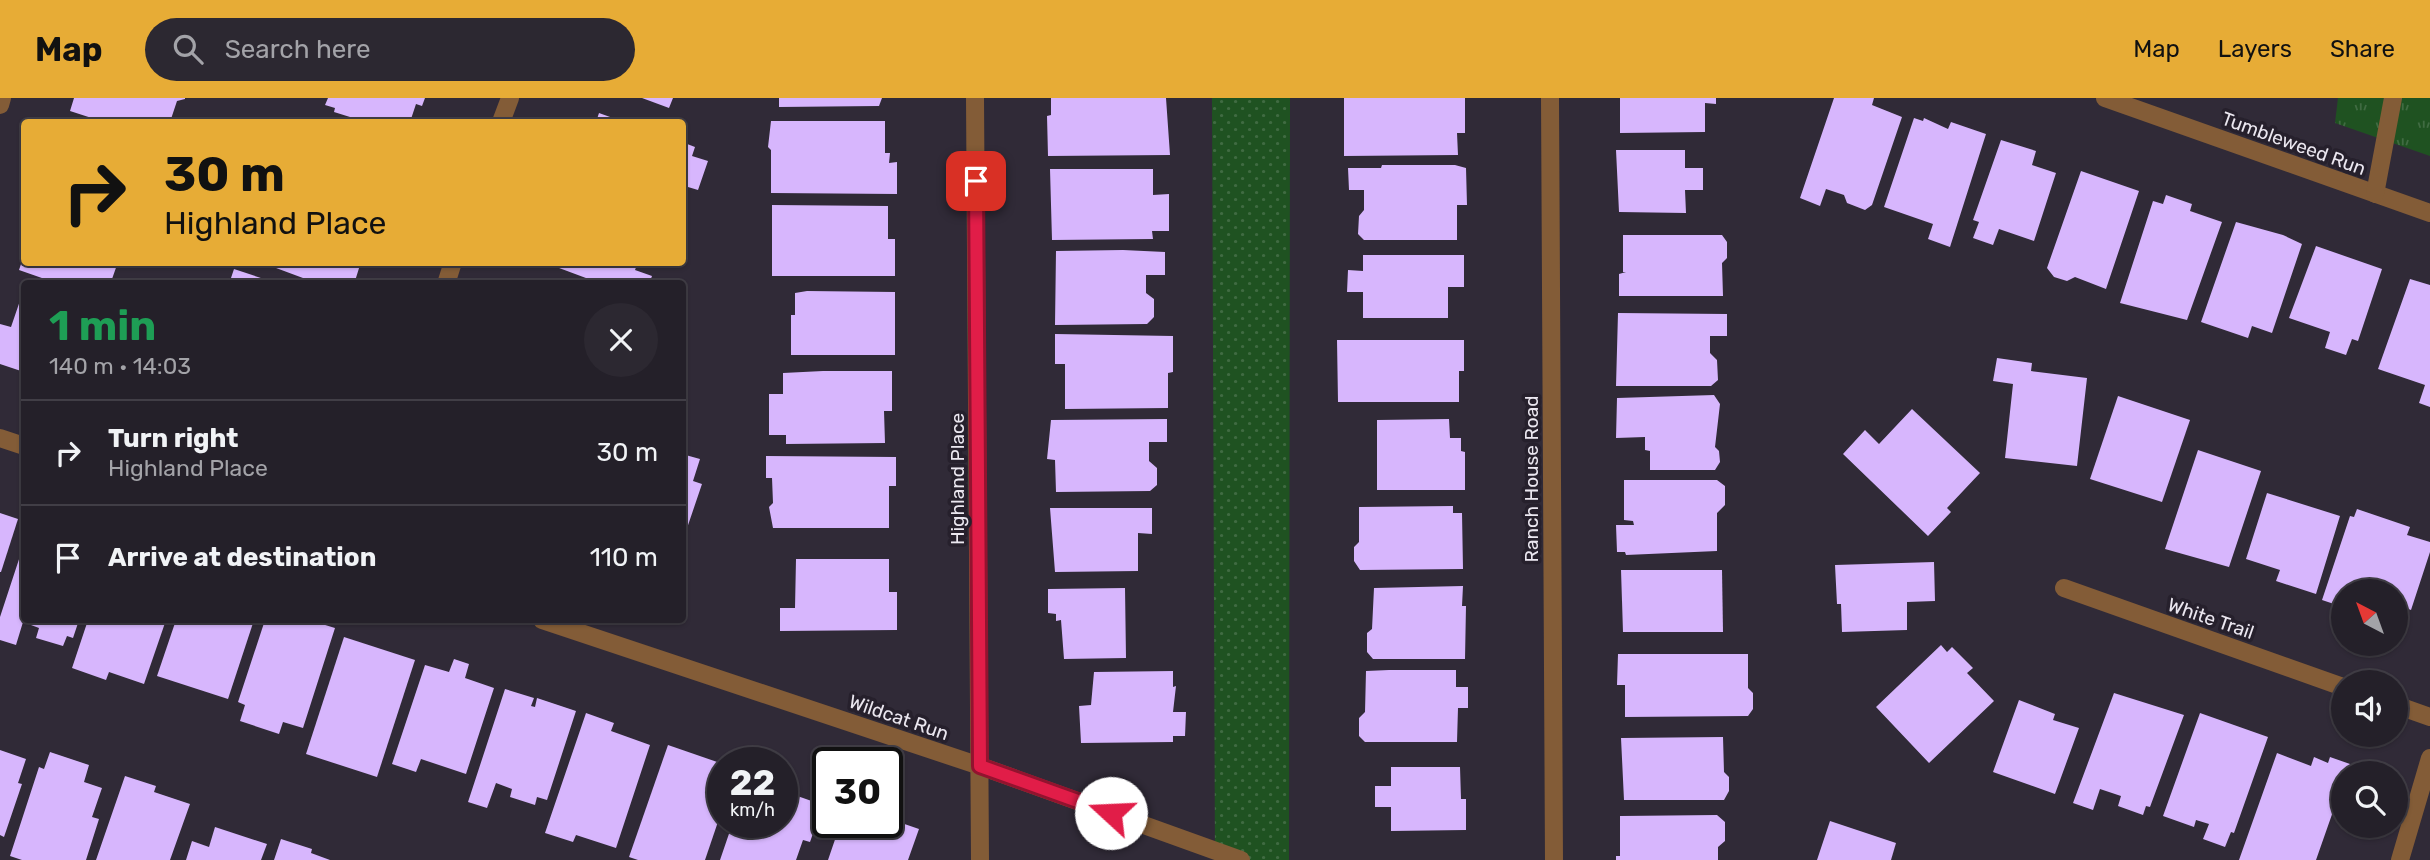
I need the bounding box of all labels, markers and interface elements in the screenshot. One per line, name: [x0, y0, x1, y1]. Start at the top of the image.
search box: [145, 18, 635, 81]
text: Map: [35, 30, 103, 69]
icon: search: [169, 30, 207, 68]
text: Search here: [225, 34, 370, 65]
text: Map: [2133, 35, 2180, 63]
text: Layers: [2218, 35, 2292, 63]
text: Share: [2330, 35, 2395, 63]
street label: Tumbleweed Run: [2219, 107, 2369, 180]
text: 30 m: [164, 145, 285, 203]
icon: right: [49, 147, 140, 238]
pin: [946, 151, 1006, 211]
icon: arrive: [957, 162, 995, 200]
text: Highland Place: [164, 204, 386, 242]
text: 1 min: [49, 301, 156, 351]
button: close: [584, 303, 658, 377]
text: 140 m · 14:03: [49, 352, 191, 380]
street label: Ranch House Road: [1520, 395, 1543, 563]
street label: Highland Place: [946, 413, 969, 545]
text: Turn right: [108, 423, 238, 454]
icon: right: [49, 434, 87, 472]
text: 30 m: [596, 437, 658, 468]
text: Highland Place: [108, 454, 268, 482]
icon: arrive: [49, 539, 87, 577]
text: Arrive at destination: [108, 542, 376, 573]
text: 110 m: [590, 542, 658, 573]
north arrow: [2331, 579, 2408, 656]
map controls: [2331, 579, 2408, 838]
street label: White Trail: [2165, 593, 2257, 644]
button: sound: [2331, 670, 2408, 747]
street label: Wildcat Run: [846, 690, 952, 745]
speed limit sign: 30: [812, 747, 903, 838]
button: search: [2331, 761, 2408, 838]
text: 22: [730, 762, 775, 804]
position arrow: [1074, 776, 1148, 850]
text: km/h: [730, 799, 775, 821]

